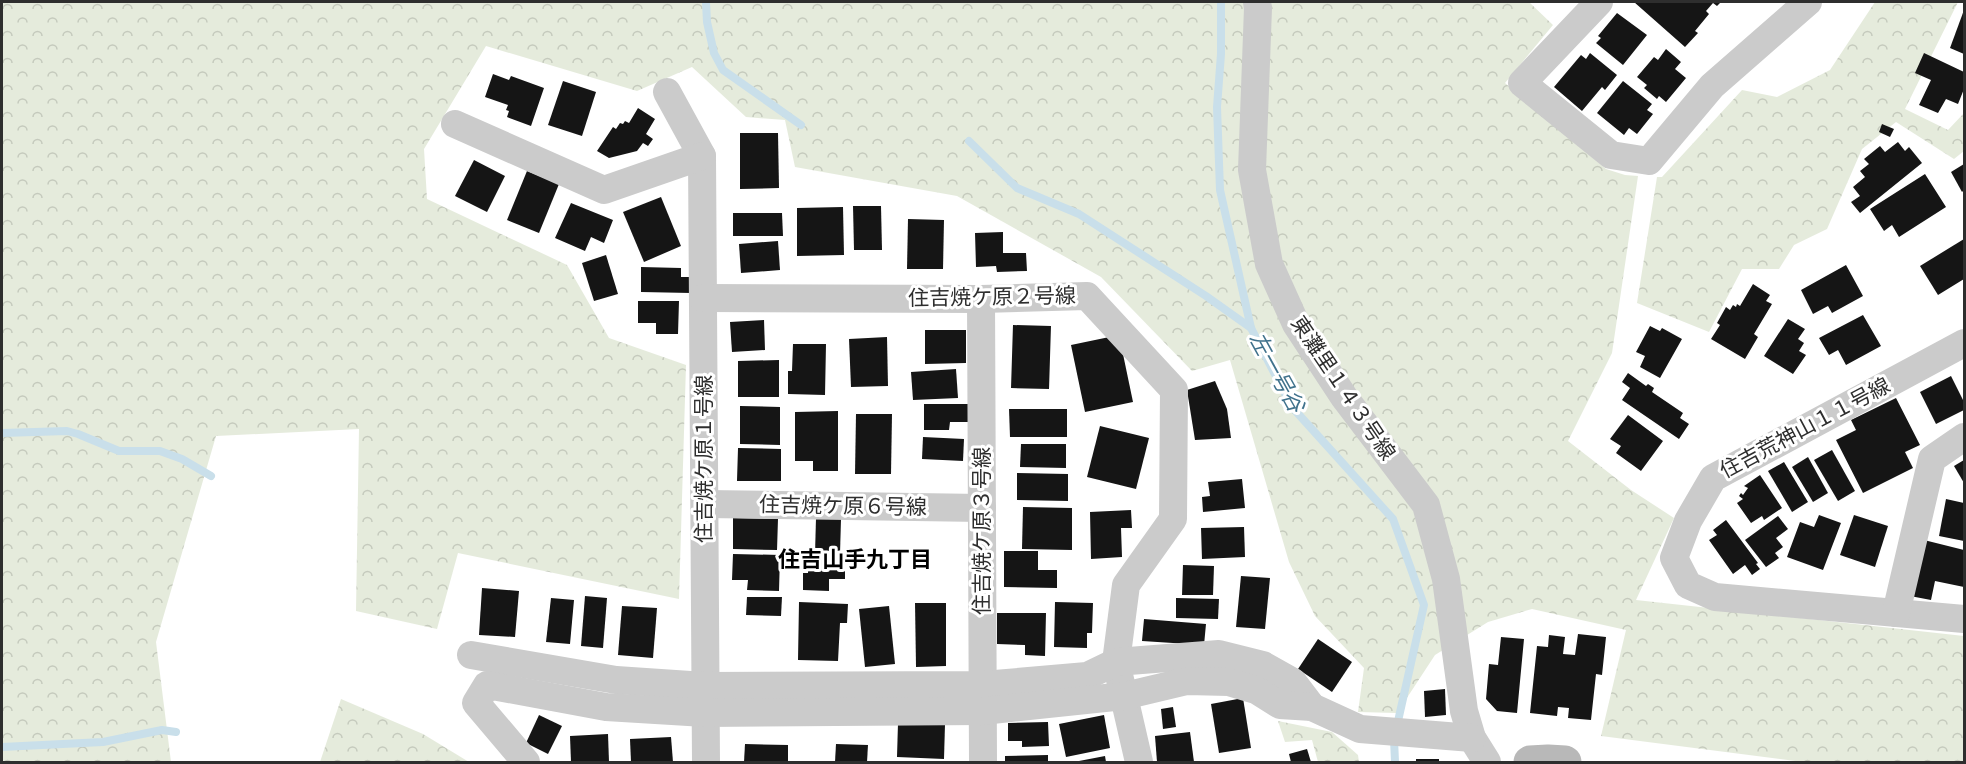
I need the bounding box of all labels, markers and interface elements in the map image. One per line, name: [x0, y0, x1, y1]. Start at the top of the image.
street label: 住吉焼ケ原２号線: [908, 285, 1076, 309]
street label: 東灘里１４３号線: [1287, 312, 1399, 464]
water label: 左一号谷: [1245, 328, 1309, 418]
street label: 住吉荒神山１１号線: [1716, 374, 1894, 482]
street label: 住吉焼ケ原１号線: [693, 375, 715, 543]
street label: 住吉焼ケ原３号線: [971, 447, 993, 615]
street label: 住吉焼ケ原６号線: [759, 494, 927, 518]
district label: 住吉山手九丁目: [778, 548, 932, 571]

